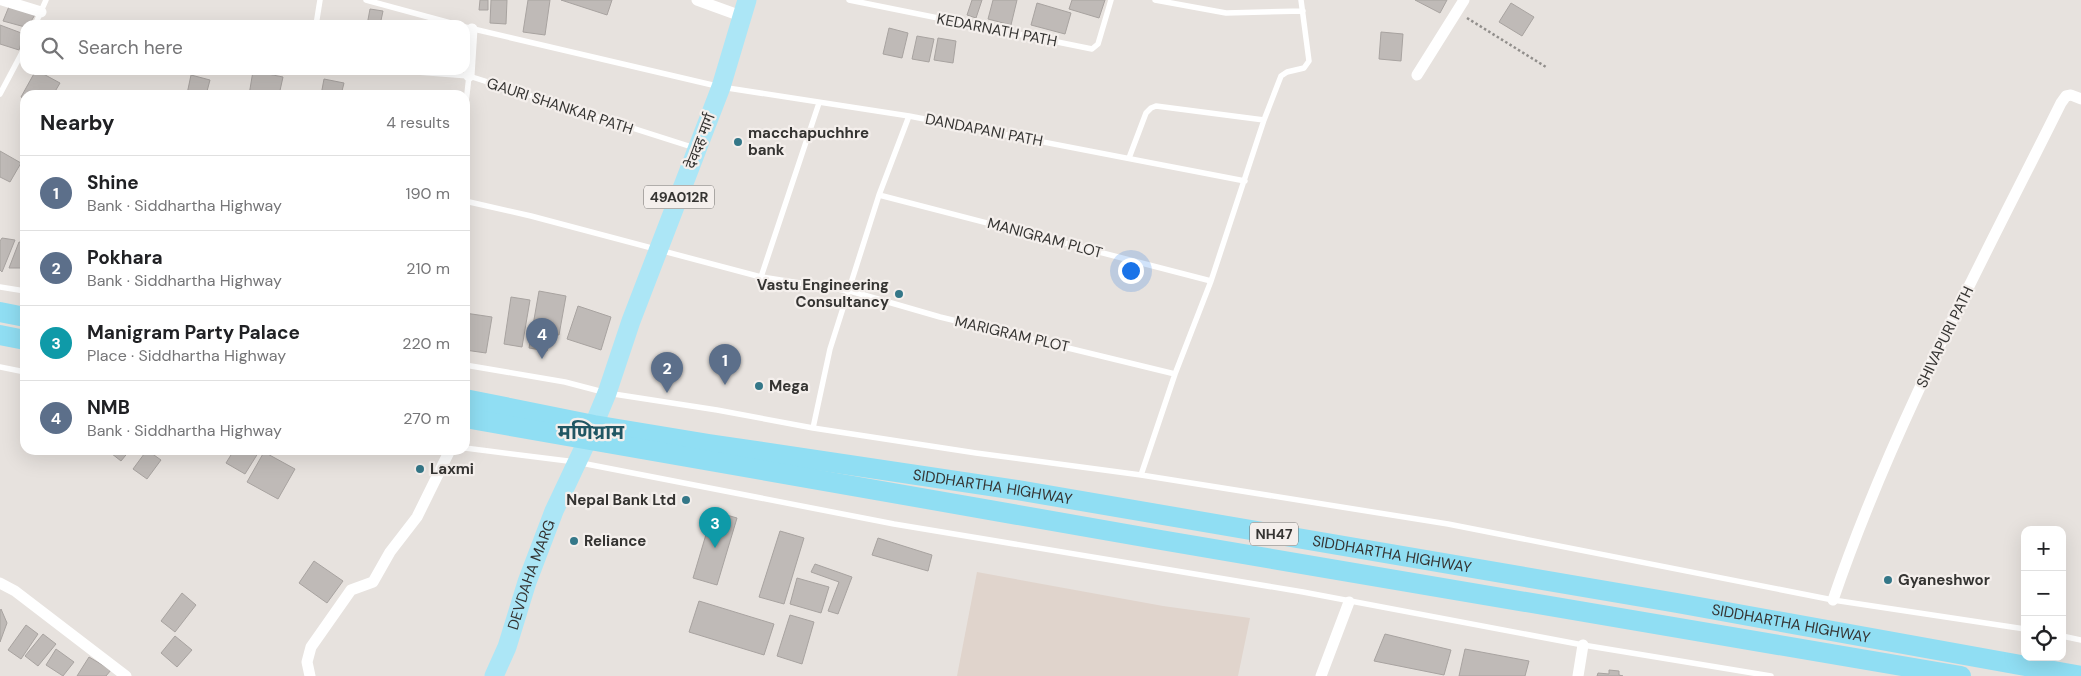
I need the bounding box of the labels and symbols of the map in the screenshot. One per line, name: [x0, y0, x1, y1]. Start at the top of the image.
street label: KEDARNATH PATH: [935, 9, 1059, 51]
street label: GAURI SHANKAR PATH: [484, 73, 636, 139]
street label: DANDAPANI PATH: [923, 109, 1045, 151]
street label: देवदह मार्ग: [680, 110, 720, 171]
place label: macchapuchhre bank: [748, 123, 869, 160]
marker: macchapuchhre bank: [732, 136, 744, 148]
road number: 49A012R: [644, 186, 714, 208]
street label: MANIGRAM PLOT: [985, 213, 1105, 263]
your location: [1118, 258, 1144, 284]
place label: Vastu Engineering Consultancy: [757, 275, 889, 312]
street label: SHIVAPURI PATH: [1912, 283, 1978, 391]
marker: Vastu Engineering Consultancy: [893, 288, 905, 300]
street label: MARIGRAM PLOT: [953, 311, 1071, 357]
pin: 4: [526, 318, 558, 359]
pin: 1: [709, 344, 741, 385]
pin: 2: [651, 352, 683, 393]
place label: Mega: [769, 376, 809, 396]
marker: Mega: [753, 380, 765, 392]
district label: मणिग्राम: [558, 419, 625, 445]
place label: Laxmi: [430, 459, 474, 479]
marker: Laxmi: [414, 463, 426, 475]
street label: SIDDHARTHA HIGHWAY: [912, 465, 1074, 509]
place label: Nepal Bank Ltd: [566, 490, 676, 510]
marker: Nepal Bank Ltd: [680, 494, 692, 506]
pin: 3: [699, 507, 731, 548]
street label: DEVDAHA MARG: [503, 517, 560, 632]
road number: NH47: [1250, 522, 1298, 546]
place label: Reliance: [584, 531, 646, 551]
street label: SIDDHARTHA HIGHWAY: [1311, 531, 1473, 578]
marker: Reliance: [568, 535, 580, 547]
place label: Gyaneshwor: [1898, 570, 1990, 590]
marker: Gyaneshwor: [1882, 574, 1894, 586]
street label: SIDDHARTHA HIGHWAY: [1710, 599, 1872, 648]

